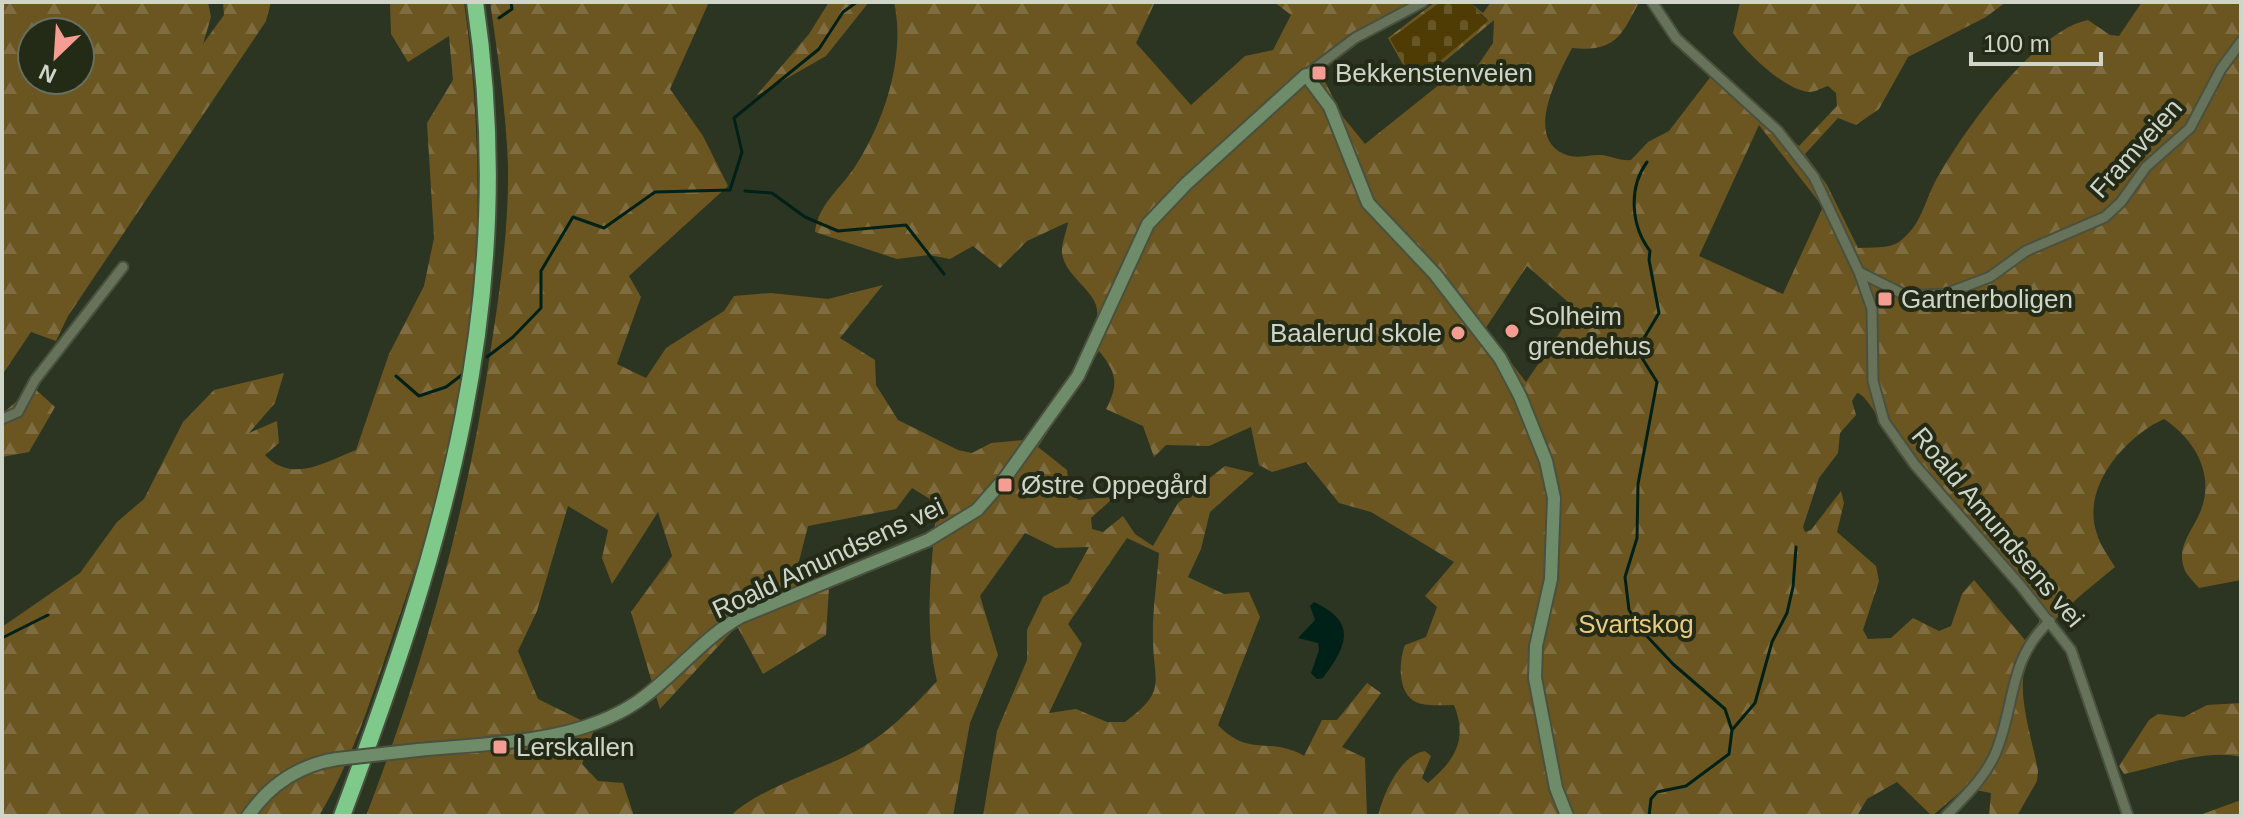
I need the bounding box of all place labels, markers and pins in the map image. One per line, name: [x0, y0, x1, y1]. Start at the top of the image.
place label: Bekkenstenveien: [1335, 58, 1533, 88]
marker: Bekkenstenveien: [1310, 64, 1328, 82]
place label: Gartnerboligen: [1901, 284, 2073, 314]
marker: Gartnerboligen: [1876, 290, 1894, 308]
place label: Solheim grendehus: [1528, 301, 1651, 361]
place label: Baalerud skole: [1270, 318, 1442, 348]
marker: Solheim grendehus: [1503, 322, 1521, 340]
marker: Baalerud skole: [1449, 324, 1467, 342]
place label: Østre Oppegård: [1021, 470, 1207, 500]
marker: Østre Oppegård: [996, 476, 1014, 494]
place label: Lerskallen: [516, 732, 635, 762]
marker: Lerskallen: [491, 738, 509, 756]

